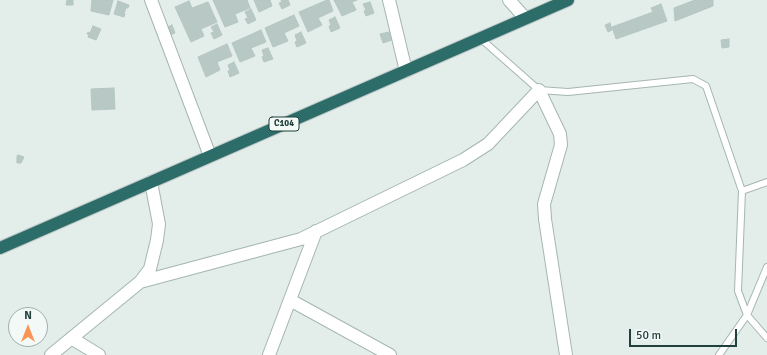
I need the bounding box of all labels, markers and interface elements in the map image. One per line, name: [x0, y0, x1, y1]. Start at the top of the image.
road number: C104: [269, 117, 299, 131]
north arrow: [8, 307, 48, 347]
text: N: [24, 309, 32, 322]
scale bar: [631, 321, 739, 347]
text: 50 m: [636, 328, 661, 343]

